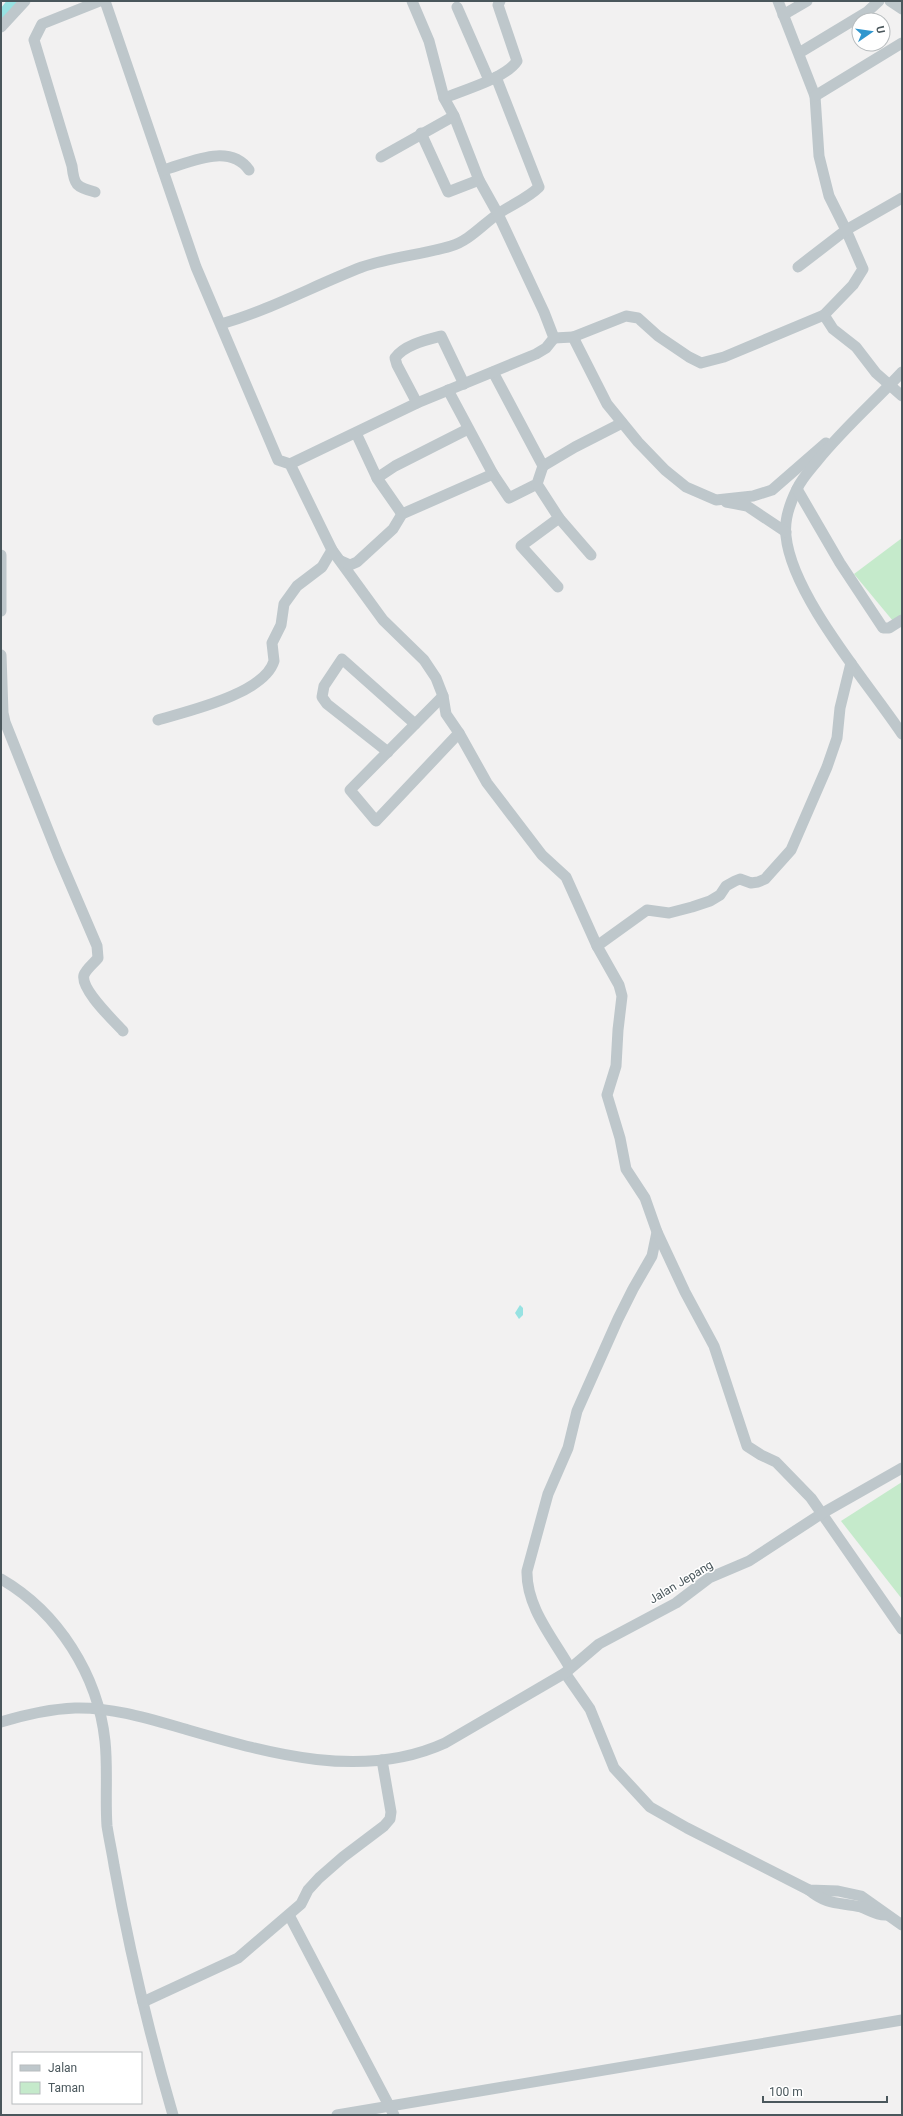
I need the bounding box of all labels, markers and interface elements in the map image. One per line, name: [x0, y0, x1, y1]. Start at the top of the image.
north arrow: [851, 12, 891, 52]
text: U: [873, 25, 887, 35]
street label: Jalan Jepang: [647, 1558, 715, 1606]
legend: [12, 2052, 142, 2104]
text: Jalan: [48, 2061, 77, 2075]
scale bar: [763, 2078, 887, 2104]
text: Taman: [48, 2081, 85, 2095]
text: 100 m: [769, 2085, 803, 2099]

